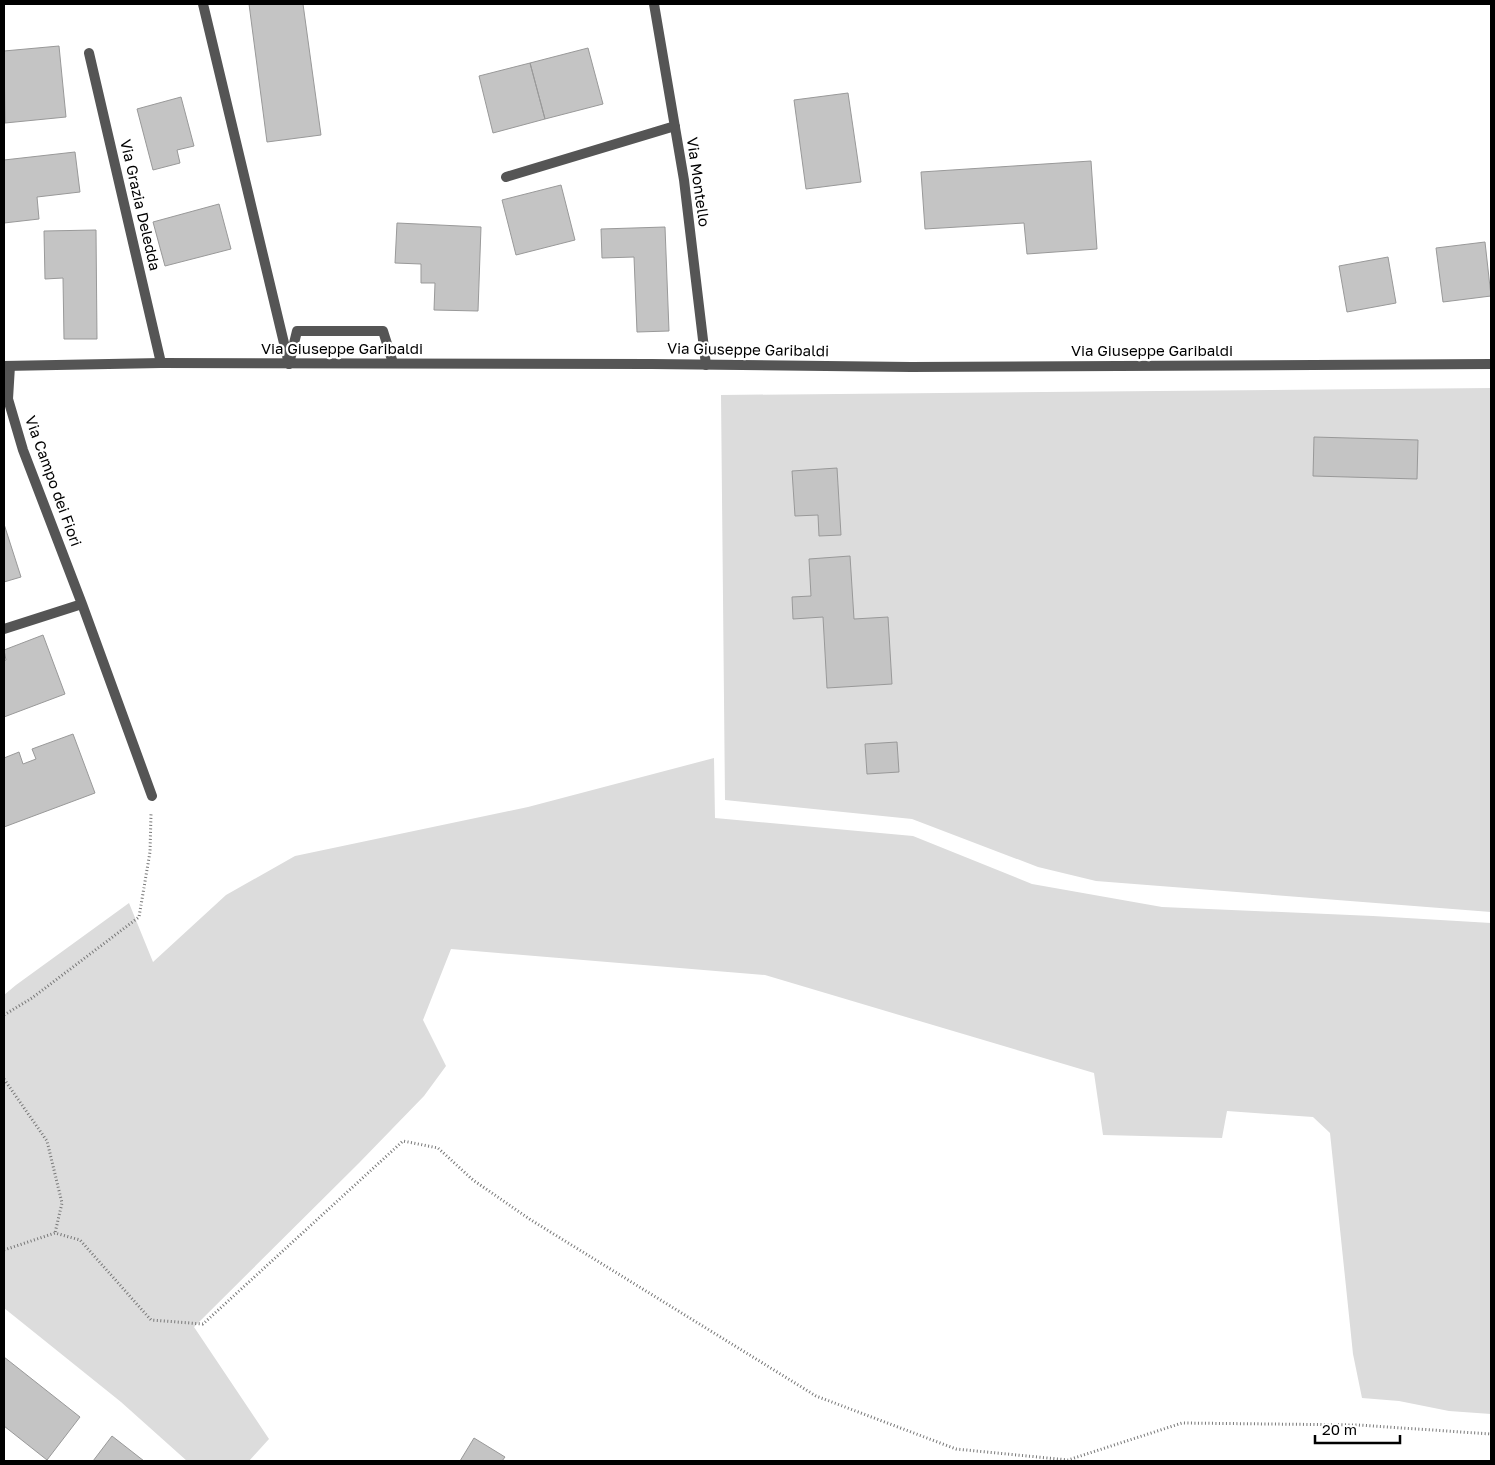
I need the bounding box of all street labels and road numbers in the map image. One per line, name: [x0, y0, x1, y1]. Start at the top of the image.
street label: Via Montello: [684, 136, 714, 228]
street label: Via Grazia Deledda: [117, 137, 165, 272]
street label: Via Giuseppe Garibaldi: [261, 339, 423, 357]
street label: Via Giuseppe Garibaldi: [667, 339, 829, 359]
street label: Via Giuseppe Garibaldi: [1071, 341, 1233, 359]
street label: Via Campo dei Fiori: [22, 413, 86, 548]

